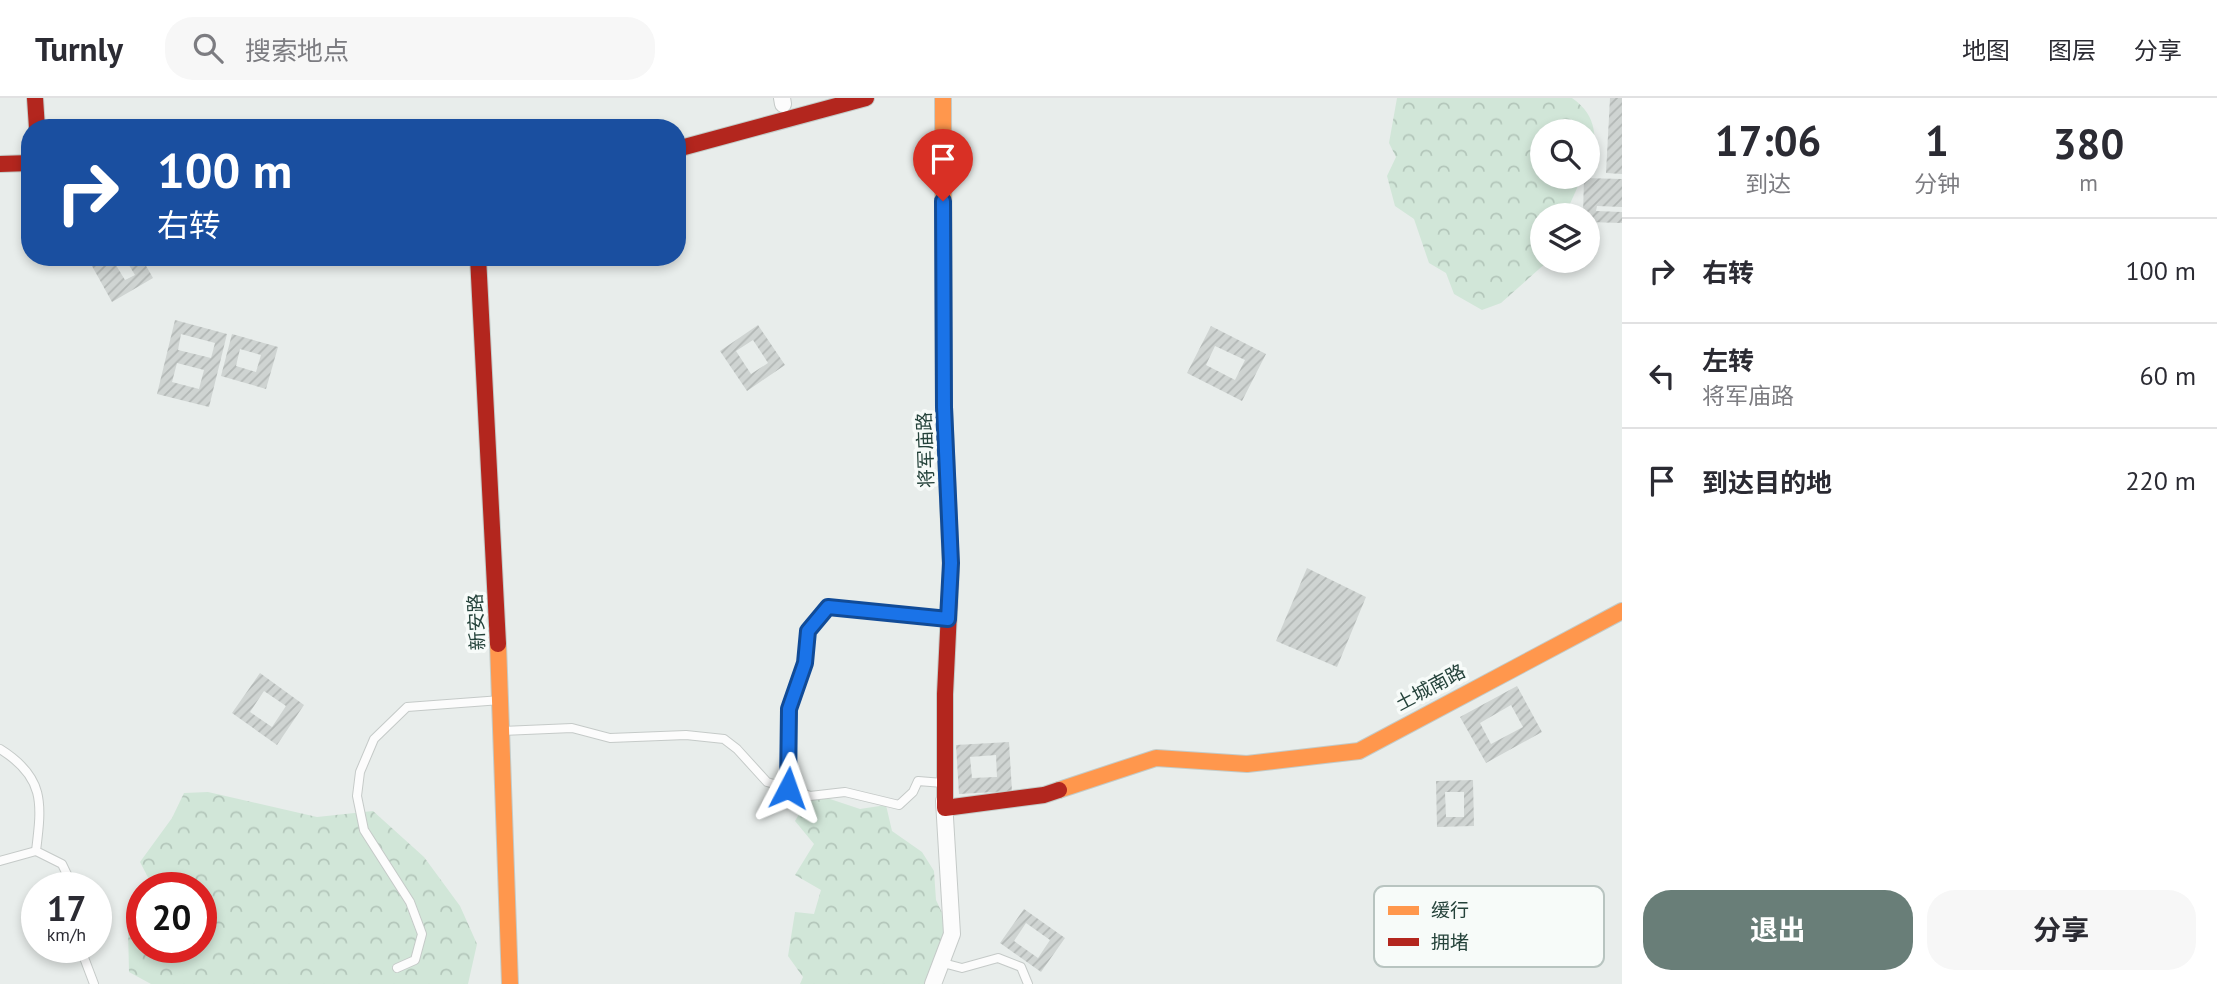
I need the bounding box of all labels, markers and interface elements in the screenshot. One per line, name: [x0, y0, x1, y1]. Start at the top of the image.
search box: [165, 17, 655, 80]
text: Turnly: [35, 27, 123, 70]
icon: search: [189, 29, 227, 67]
text: 搜索地点: [245, 34, 349, 67]
text: 地图: [1962, 35, 2010, 66]
text: 图层: [2048, 35, 2096, 66]
text: 分享: [2134, 35, 2182, 66]
text: 17:06: [1715, 113, 1821, 168]
text: 1: [1925, 113, 1949, 168]
text: 380: [2053, 116, 2124, 171]
map controls: [1530, 119, 1600, 273]
button: search: [1530, 119, 1600, 189]
pin: [913, 129, 973, 201]
text: 100 m: [157, 138, 292, 202]
icon: arrive: [924, 140, 962, 178]
icon: right: [42, 147, 133, 238]
text: m: [2079, 168, 2098, 197]
text: 到达: [1745, 169, 1791, 198]
text: 分钟: [1914, 169, 1960, 198]
button: layers: [1530, 203, 1600, 273]
text: 右转: [157, 204, 221, 246]
icon: right: [1643, 252, 1681, 290]
text: 100 m: [2125, 254, 2196, 287]
text: 右转: [1702, 256, 1754, 289]
text: 左转: [1702, 344, 1754, 377]
icon: left: [1643, 357, 1681, 395]
text: 60 m: [2140, 359, 2196, 392]
text: 将军庙路: [1702, 381, 1794, 410]
street label: 将军庙路: [912, 412, 938, 488]
icon: arrive: [1643, 462, 1681, 500]
text: 220 m: [2125, 464, 2196, 497]
text: 到达目的地: [1702, 466, 1832, 499]
street label: 新安路: [463, 593, 489, 651]
street label: 土城南路: [1391, 659, 1469, 715]
position arrow: [751, 751, 825, 825]
speed limit sign: 20: [126, 872, 217, 963]
text: 17: [47, 885, 86, 931]
legend: [1374, 886, 1604, 967]
button: 退出: [1643, 890, 1913, 970]
button: 分享: [1927, 890, 2196, 970]
text: 缓行: [1431, 898, 1469, 922]
text: km/h: [47, 923, 86, 946]
text: 拥堵: [1431, 930, 1469, 954]

